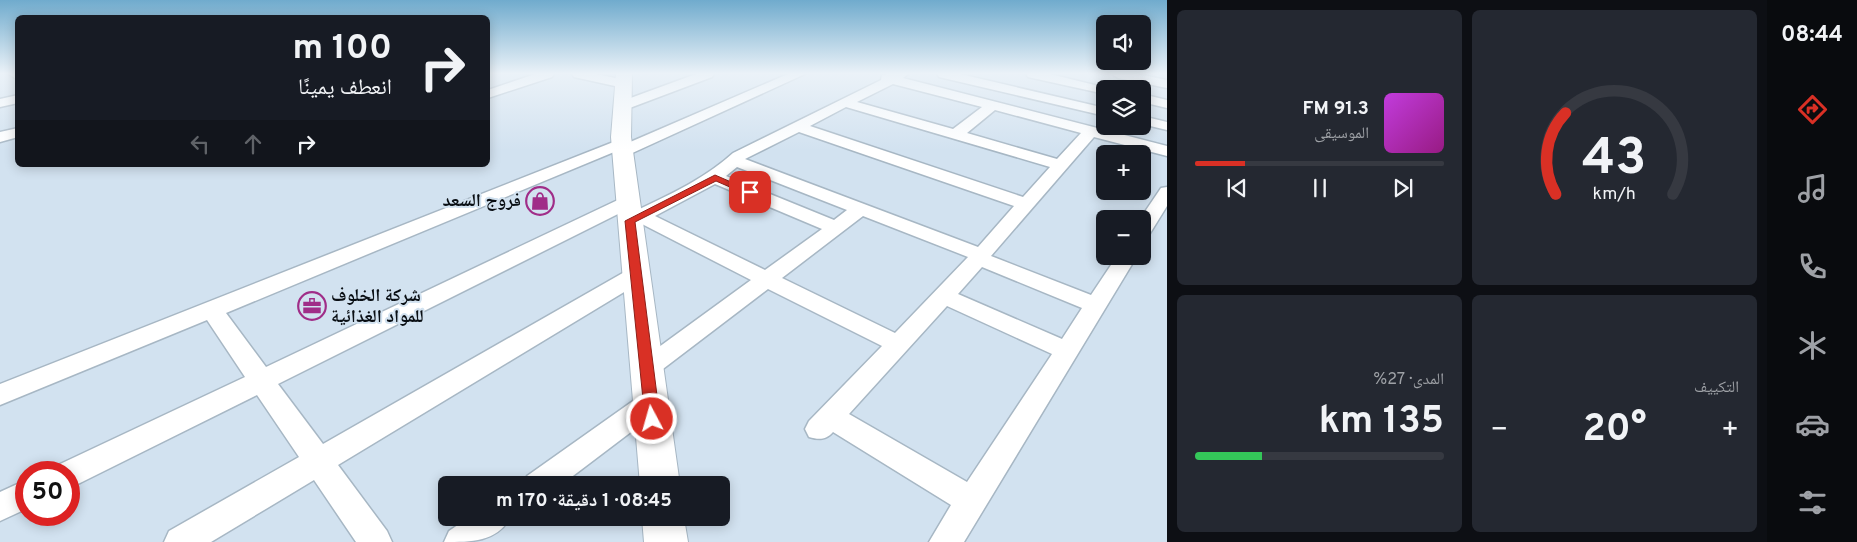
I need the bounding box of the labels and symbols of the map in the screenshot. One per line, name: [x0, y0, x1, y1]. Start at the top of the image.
pin: [729, 171, 771, 213]
shop icon: فروج السعد: [525, 186, 555, 216]
place label: فروج السعد: [443, 190, 521, 213]
place label: شركة الخلوف للمواد الغذائية: [331, 285, 424, 329]
office icon: شركة الخلوف للمواد الغذائية: [297, 291, 327, 321]
position arrow: [625, 392, 677, 444]
speed limit sign: 50: [15, 461, 80, 526]

